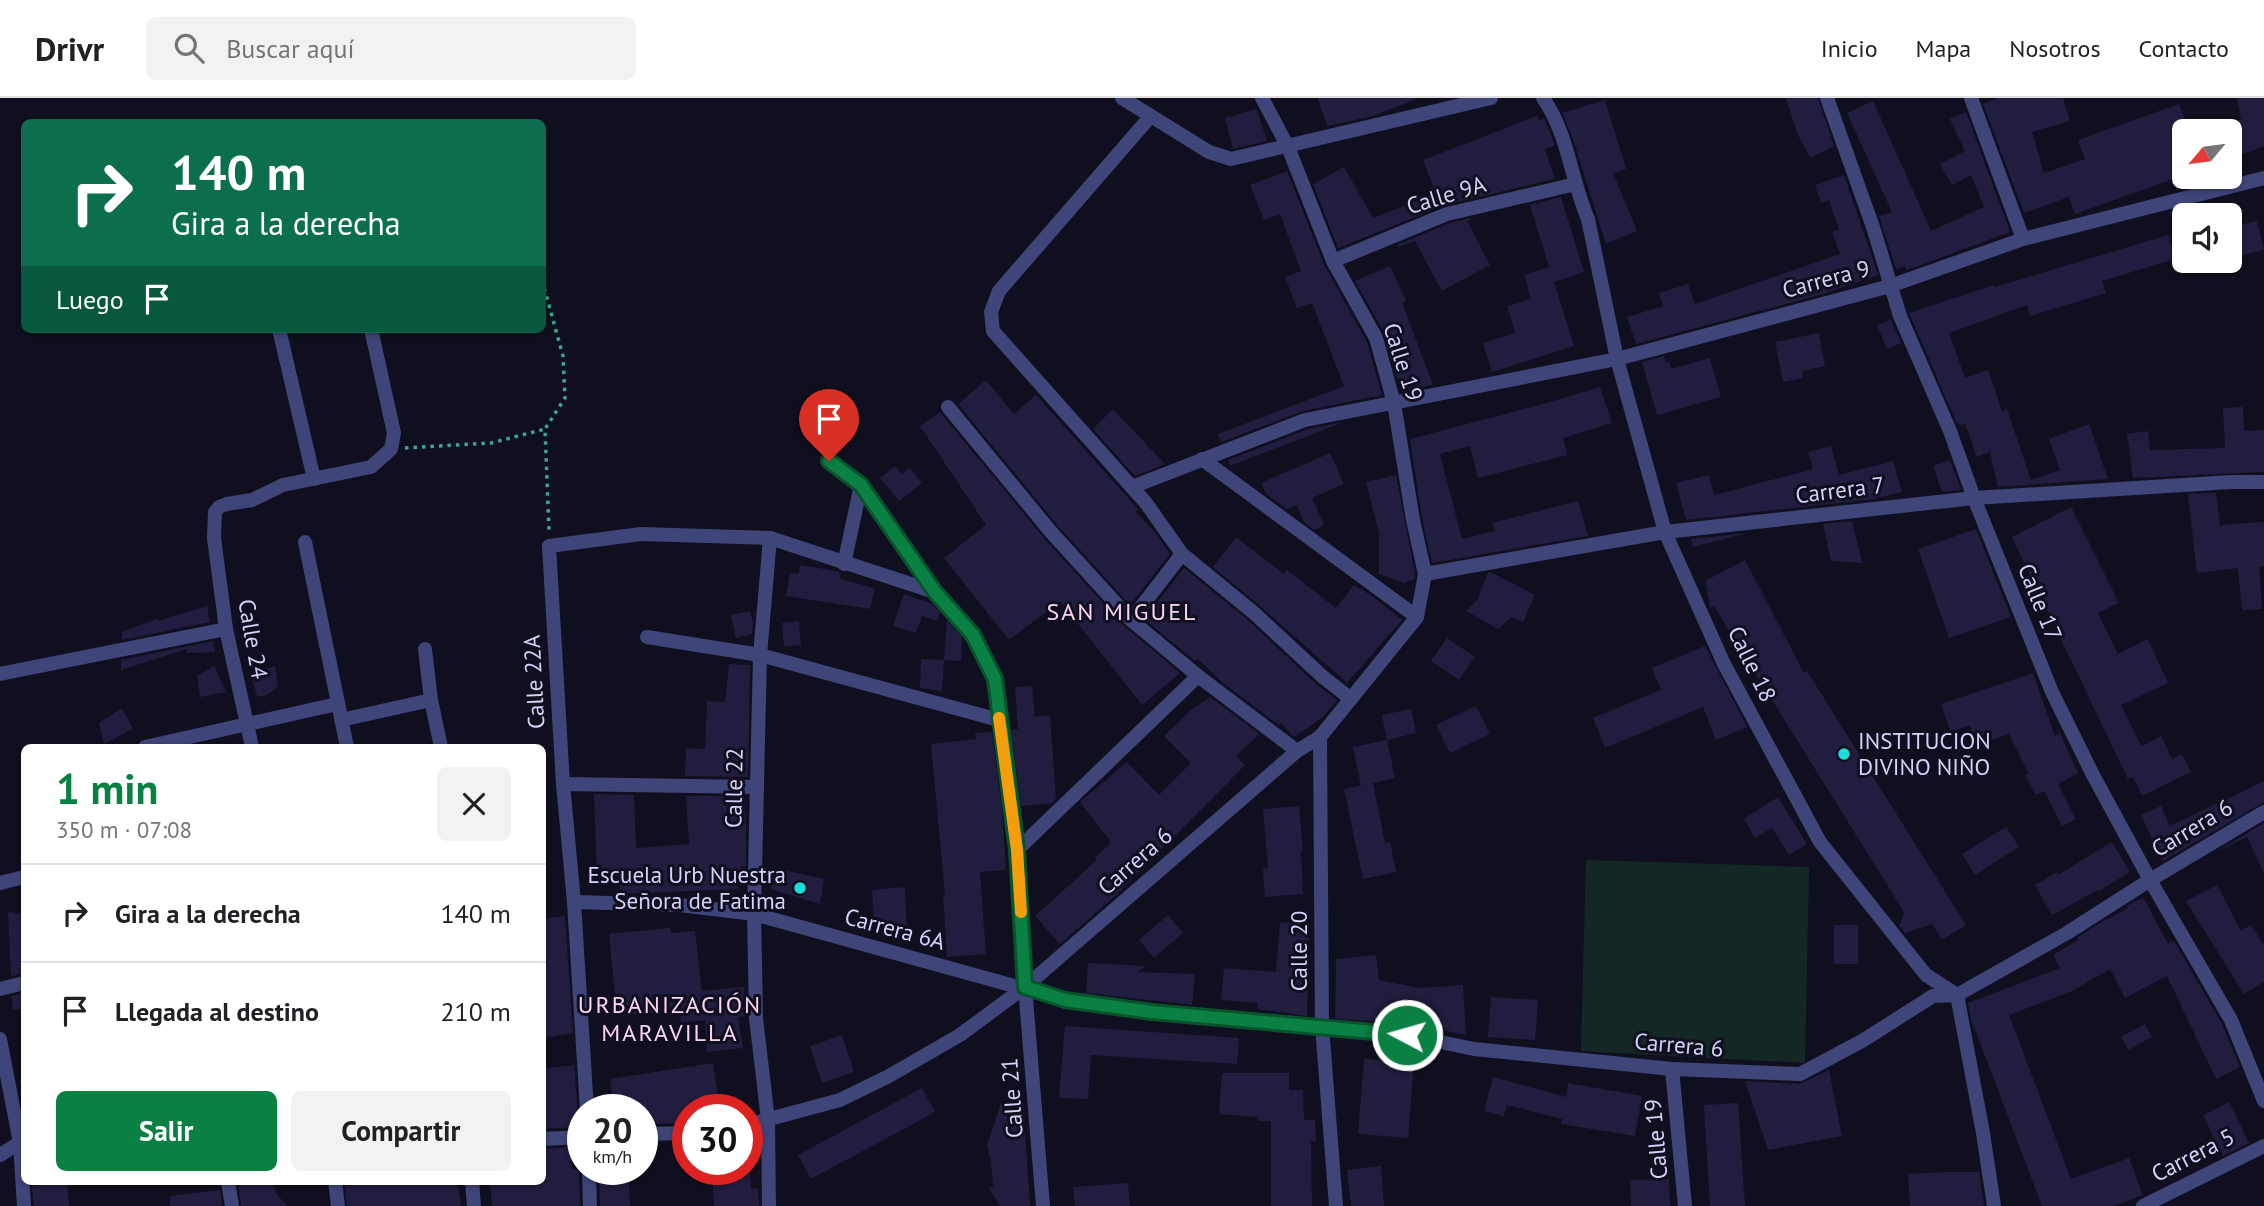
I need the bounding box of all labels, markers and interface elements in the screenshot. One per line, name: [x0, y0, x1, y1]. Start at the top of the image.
search box: [146, 17, 636, 80]
text: Drivr: [35, 27, 104, 70]
icon: search: [170, 29, 208, 67]
text: Buscar aquí: [226, 32, 355, 65]
text: Inicio: [1821, 33, 1878, 64]
text: Mapa: [1916, 33, 1971, 64]
text: Nosotros: [2009, 33, 2101, 64]
text: Contacto: [2139, 33, 2229, 64]
north arrow: [2172, 119, 2242, 189]
map controls: [2172, 119, 2242, 273]
text: 140 m: [171, 140, 306, 204]
icon: right: [56, 147, 147, 238]
street label: Calle 9A: [1403, 169, 1490, 220]
text: Gira a la derecha: [171, 202, 401, 244]
button: sound: [2172, 203, 2242, 273]
street label: Carrera 9: [1779, 253, 1873, 304]
icon: arrive: [138, 280, 176, 318]
text: Luego: [56, 283, 124, 316]
street label: Calle 19: [1377, 319, 1430, 405]
pin: [799, 389, 859, 461]
icon: arrive: [810, 400, 848, 438]
street label: Carrera 7: [1794, 470, 1886, 509]
street label: Calle 17: [2012, 559, 2069, 645]
district label: SAN MIGUEL: [1047, 596, 1197, 627]
street label: Calle 24: [232, 597, 275, 682]
street label: Calle 18: [1722, 621, 1783, 706]
street label: Calle 22A: [517, 634, 550, 730]
place label: INSTITUCION DIVINO NIÑO: [1858, 726, 1991, 781]
marker: INSTITUCION DIVINO NIÑO: [1836, 746, 1852, 762]
street label: Calle 22: [718, 748, 749, 828]
text: 1 min: [56, 761, 158, 816]
button: close: [437, 767, 511, 841]
street label: Carrera 6: [2146, 792, 2238, 863]
text: 350 m · 07:08: [56, 815, 192, 844]
street label: Carrera 6: [1091, 820, 1178, 901]
place label: Escuela Urb Nuestra Señora de Fatima: [588, 860, 786, 915]
marker: Escuela Urb Nuestra Señora de Fatima: [792, 880, 808, 896]
icon: right: [56, 894, 94, 932]
text: Gira a la derecha: [115, 897, 301, 930]
text: 140 m: [440, 897, 511, 930]
street label: Carrera 6A: [842, 901, 949, 956]
street label: Calle 20: [1284, 911, 1313, 991]
district label: URBANIZACIÓN MARAVILLA: [578, 989, 762, 1048]
icon: arrive: [56, 992, 94, 1030]
text: Llegada al destino: [115, 995, 319, 1028]
text: 210 m: [440, 995, 511, 1028]
position arrow: [1370, 998, 1444, 1072]
street label: Carrera 6: [1633, 1026, 1725, 1063]
street label: Calle 21: [994, 1057, 1029, 1139]
button: Salir: [56, 1091, 277, 1171]
button: Compartir: [291, 1091, 511, 1171]
speed limit sign: 30: [672, 1094, 763, 1185]
street label: Calle 19: [1638, 1098, 1673, 1180]
text: 20: [593, 1107, 632, 1153]
street label: Carrera 5: [2146, 1121, 2239, 1188]
text: km/h: [593, 1145, 632, 1168]

